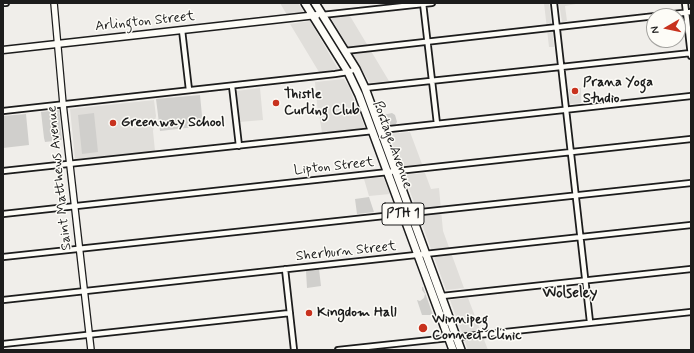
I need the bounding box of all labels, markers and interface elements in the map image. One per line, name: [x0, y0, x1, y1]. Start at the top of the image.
street label: Arlington Street: [94, 8, 196, 36]
north arrow: [646, 8, 686, 48]
text: N: [648, 25, 663, 34]
place label: Prana Yoga Studio: [583, 75, 653, 108]
marker: Prana Yoga Studio: [570, 86, 580, 96]
place label: Thistle Curling Club: [284, 87, 360, 120]
marker: Thistle Curling Club: [271, 98, 281, 108]
street label: Portage Avenue: [368, 99, 416, 191]
street label: Saint Matthews Avenue: [44, 105, 76, 251]
place label: Greenway School: [121, 115, 225, 131]
marker: Greenway School: [108, 118, 118, 128]
street label: Lipton Street: [293, 154, 375, 180]
road number: PTH 1: [382, 203, 424, 225]
street label: Sherburn Street: [295, 238, 397, 266]
district label: Wolseley: [543, 285, 597, 303]
place label: Kingdom Hall: [317, 305, 397, 321]
marker: Kingdom Hall: [304, 308, 314, 318]
place label: Winnipeg Connect Clinic: [432, 312, 522, 344]
marker: Winnipeg Connect Clinic: [417, 322, 429, 334]

